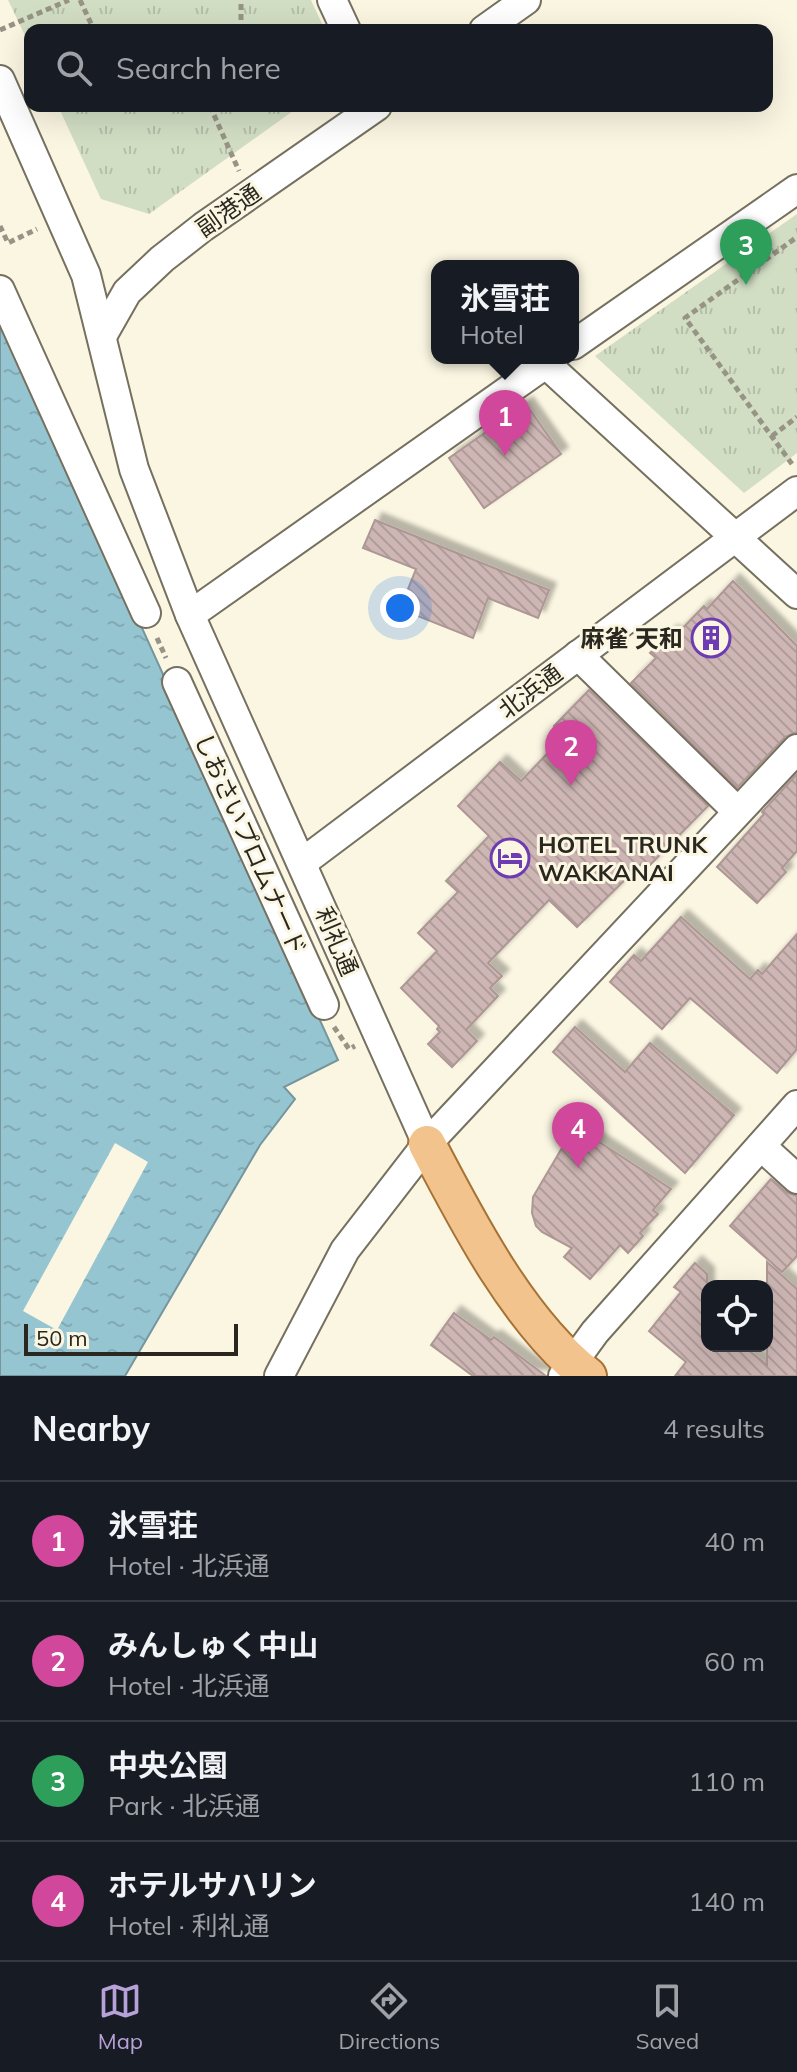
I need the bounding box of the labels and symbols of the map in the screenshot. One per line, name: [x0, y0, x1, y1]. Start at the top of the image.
street label: 副港通: [190, 177, 266, 243]
pin: 3: [720, 219, 772, 285]
pin: 1: [479, 390, 531, 456]
your location: [380, 588, 420, 628]
building icon: 麻雀 天和: [690, 617, 732, 659]
place label: 麻雀 天和: [580, 623, 683, 653]
street label: 北浜通: [492, 657, 568, 725]
pin: 2: [545, 720, 597, 786]
street label: しおさいプロムナード: [188, 728, 314, 960]
place label: HOTEL TRUNK WAKKANAI: [538, 829, 708, 887]
hotel icon: HOTEL TRUNK WAKKANAI: [489, 837, 531, 879]
street label: 利礼通: [309, 902, 365, 980]
pin: 4: [552, 1102, 604, 1168]
scale bar: [24, 1320, 238, 1356]

